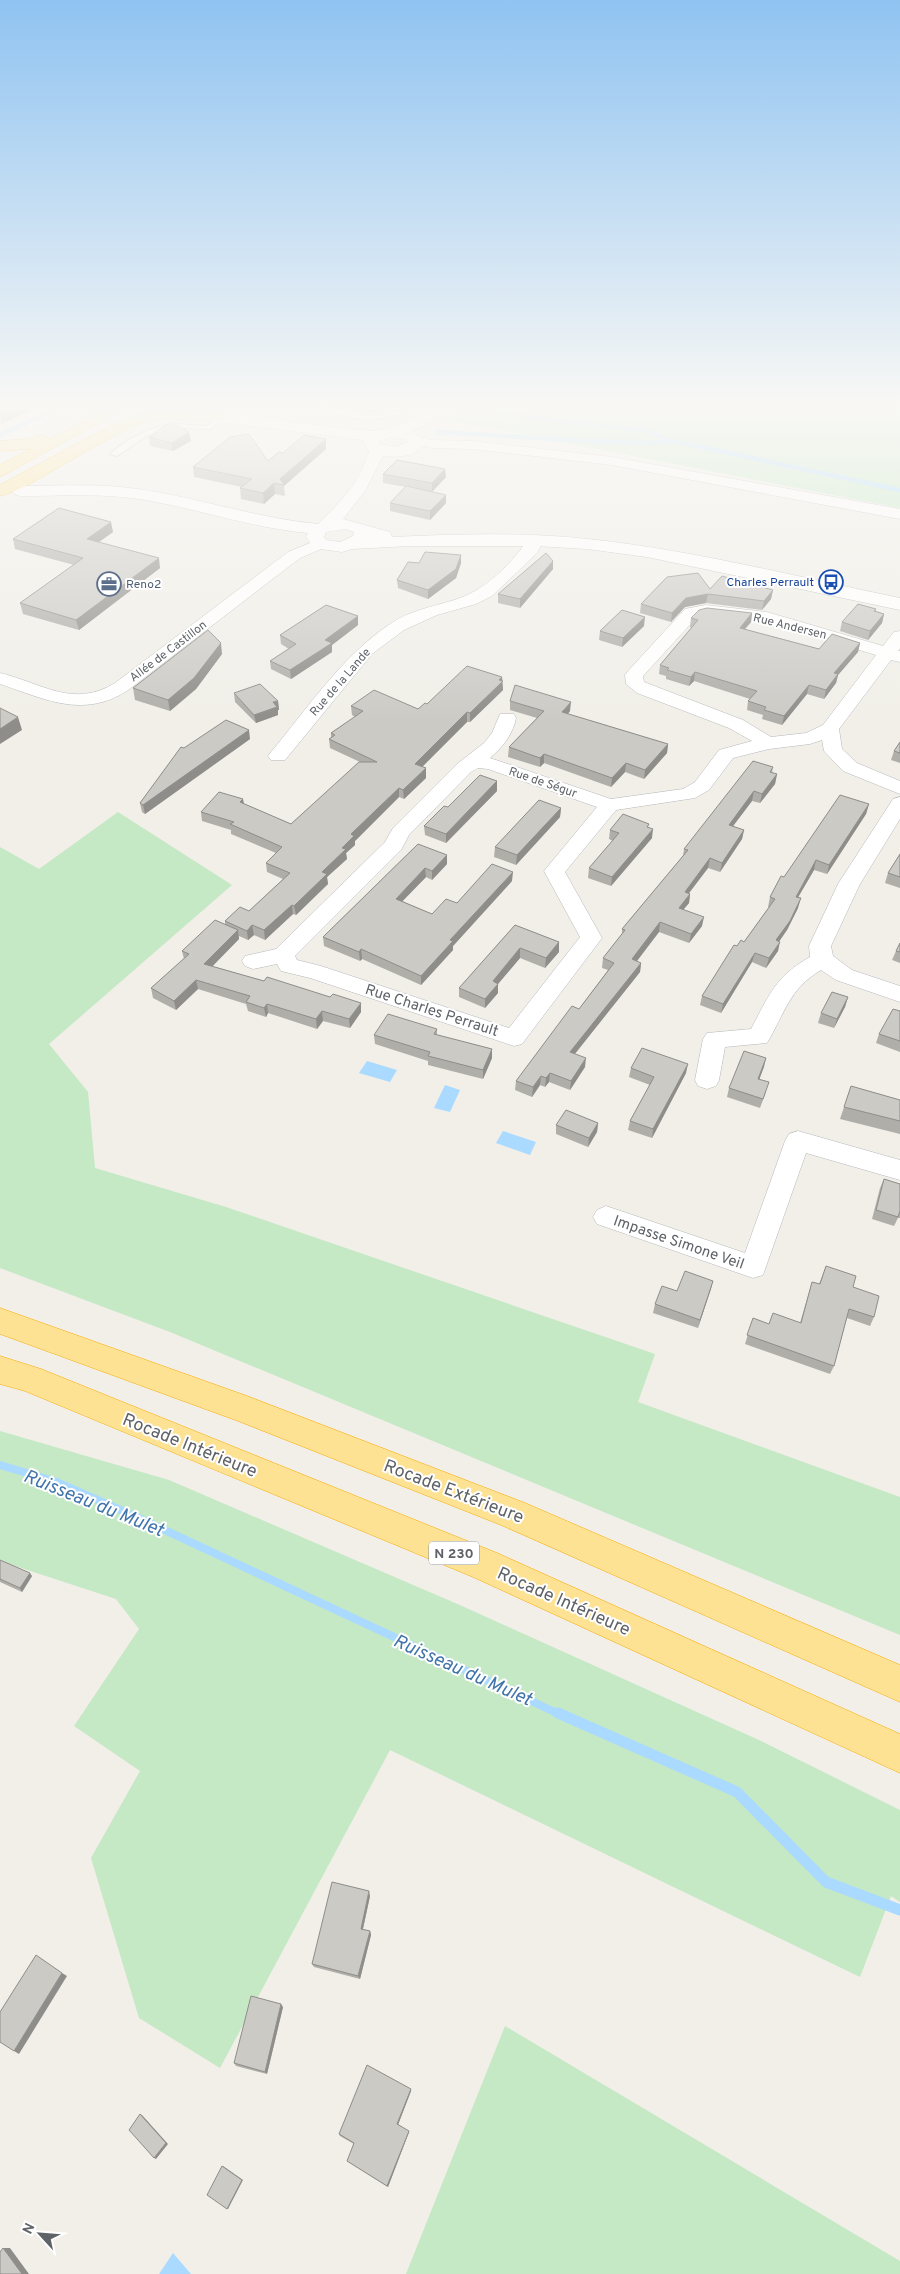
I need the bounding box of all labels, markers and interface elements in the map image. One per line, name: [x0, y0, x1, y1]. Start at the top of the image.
bus stop icon: Charles Perrault: [818, 569, 844, 595]
office icon: Reno2: [96, 571, 122, 597]
place label: Charles Perrault: [726, 575, 814, 591]
place label: Reno2: [126, 577, 161, 593]
street label: Rue Andersen: [751, 610, 828, 644]
street label: Allée de Castillon: [127, 617, 210, 686]
street label: Rue de la Lande: [307, 645, 375, 720]
street label: Rue de Ségur: [506, 764, 579, 802]
street label: Rue Charles Perrault: [362, 981, 501, 1042]
street label: Impasse Simone Veil: [611, 1212, 746, 1275]
street label: Rocade Intérieure: [119, 1409, 260, 1484]
street label: Rocade Extérieure: [380, 1455, 527, 1530]
water label: Ruisseau du Mulet: [20, 1465, 168, 1543]
road number: N 230: [429, 1542, 479, 1565]
street label: Rocade Intérieure: [493, 1563, 634, 1642]
water label: Ruisseau du Mulet: [389, 1630, 536, 1713]
north arrow: [15, 2209, 65, 2259]
text: N: [20, 2221, 40, 2237]

